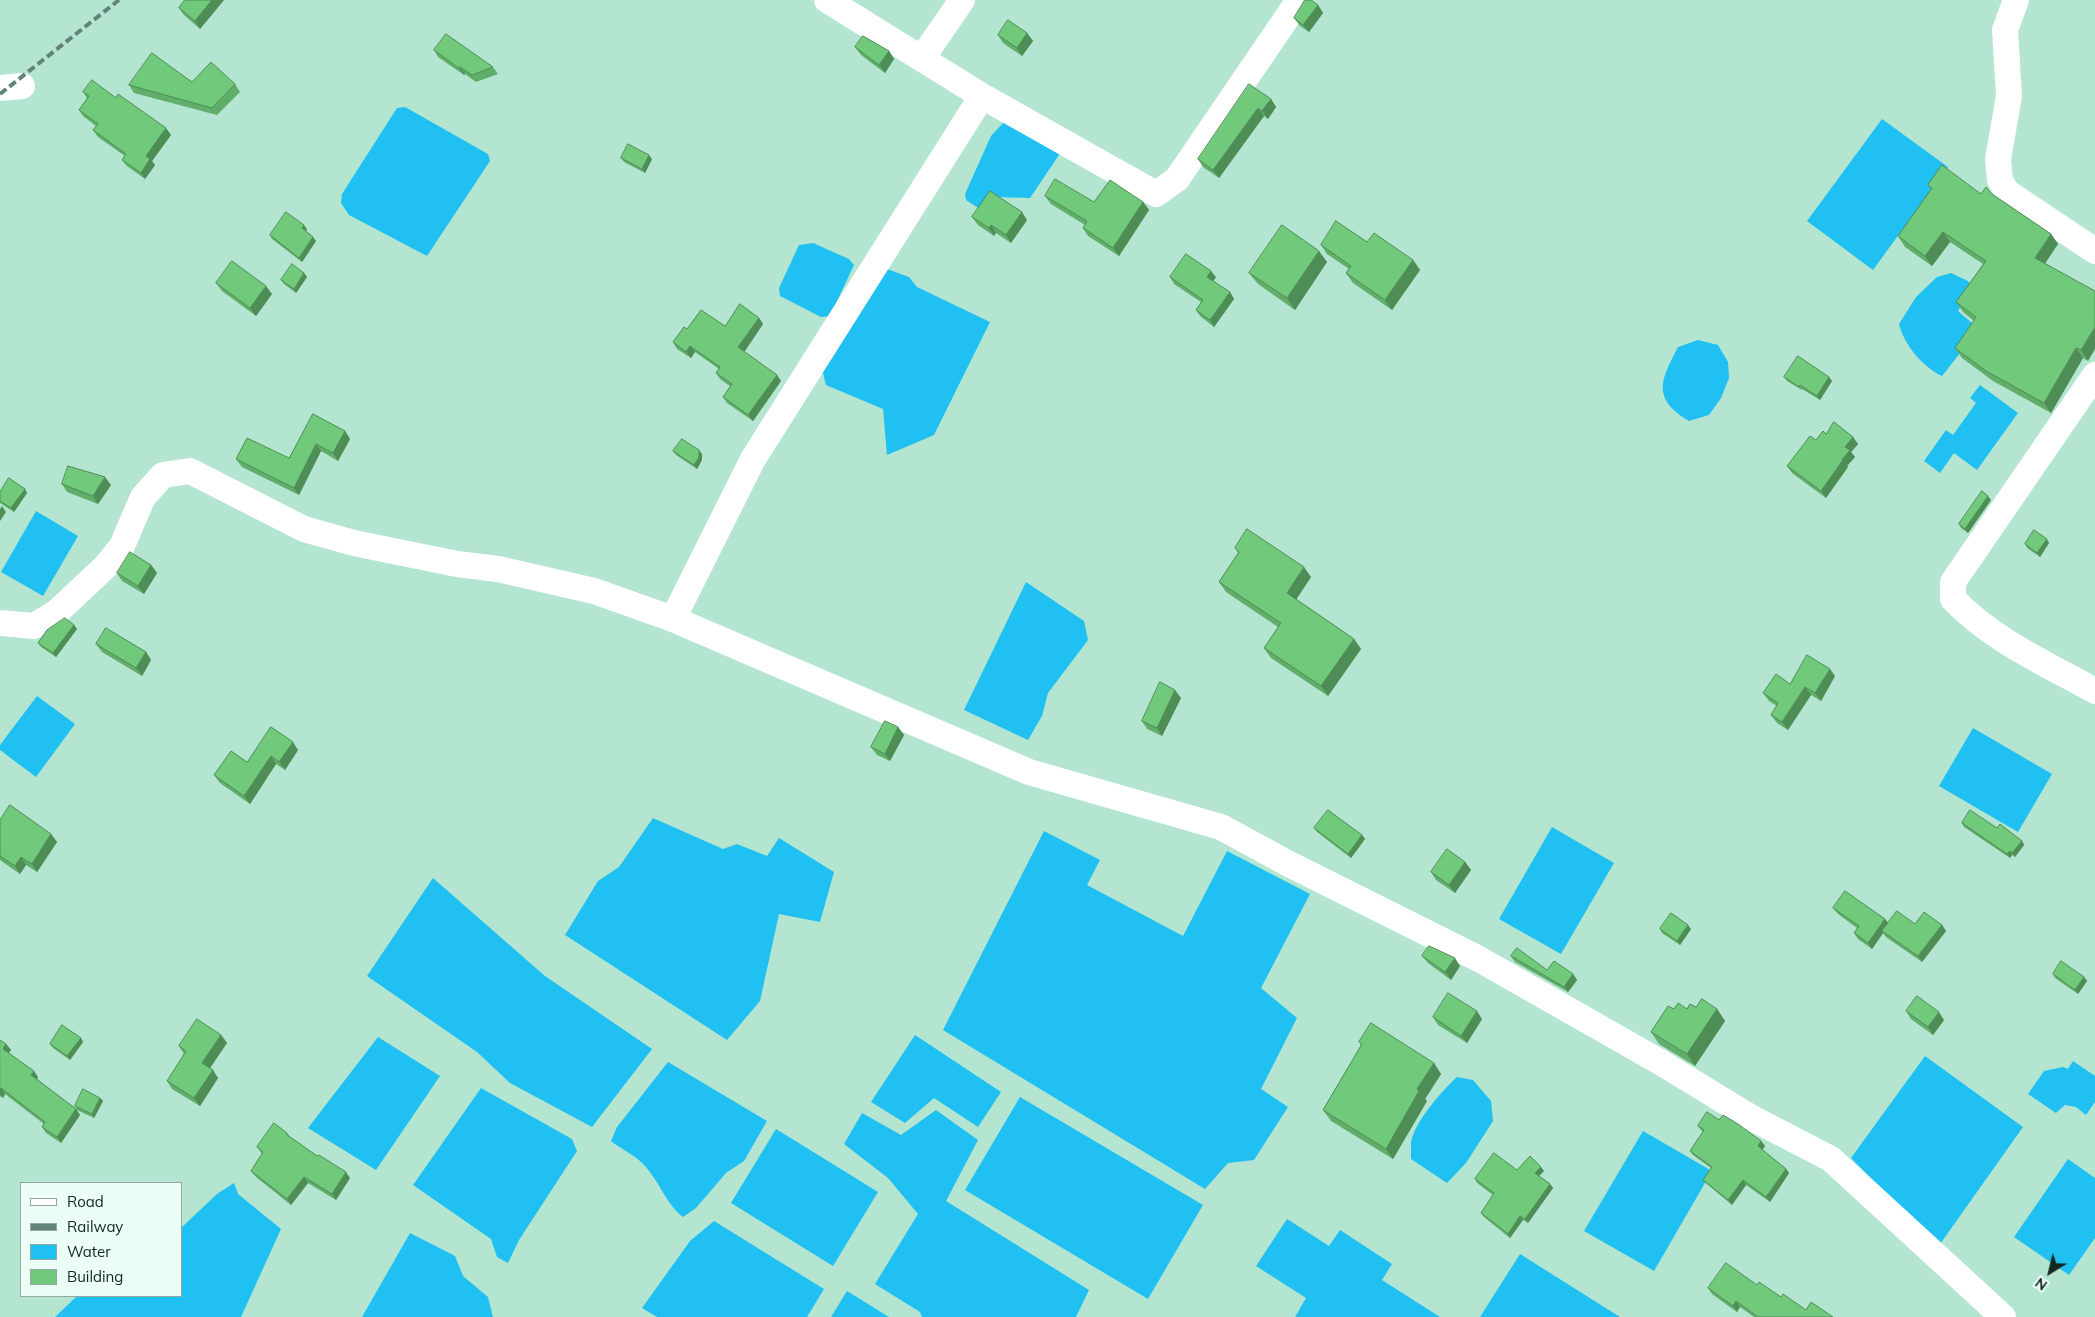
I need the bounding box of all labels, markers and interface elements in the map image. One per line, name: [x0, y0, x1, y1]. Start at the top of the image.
legend: [20, 1182, 182, 1297]
text: Road: [67, 1192, 104, 1211]
text: Railway: [67, 1217, 123, 1236]
text: Water: [67, 1242, 111, 1261]
north arrow: [2025, 1247, 2075, 1297]
text: Building: [67, 1267, 123, 1286]
text: N: [2032, 1274, 2051, 1295]

